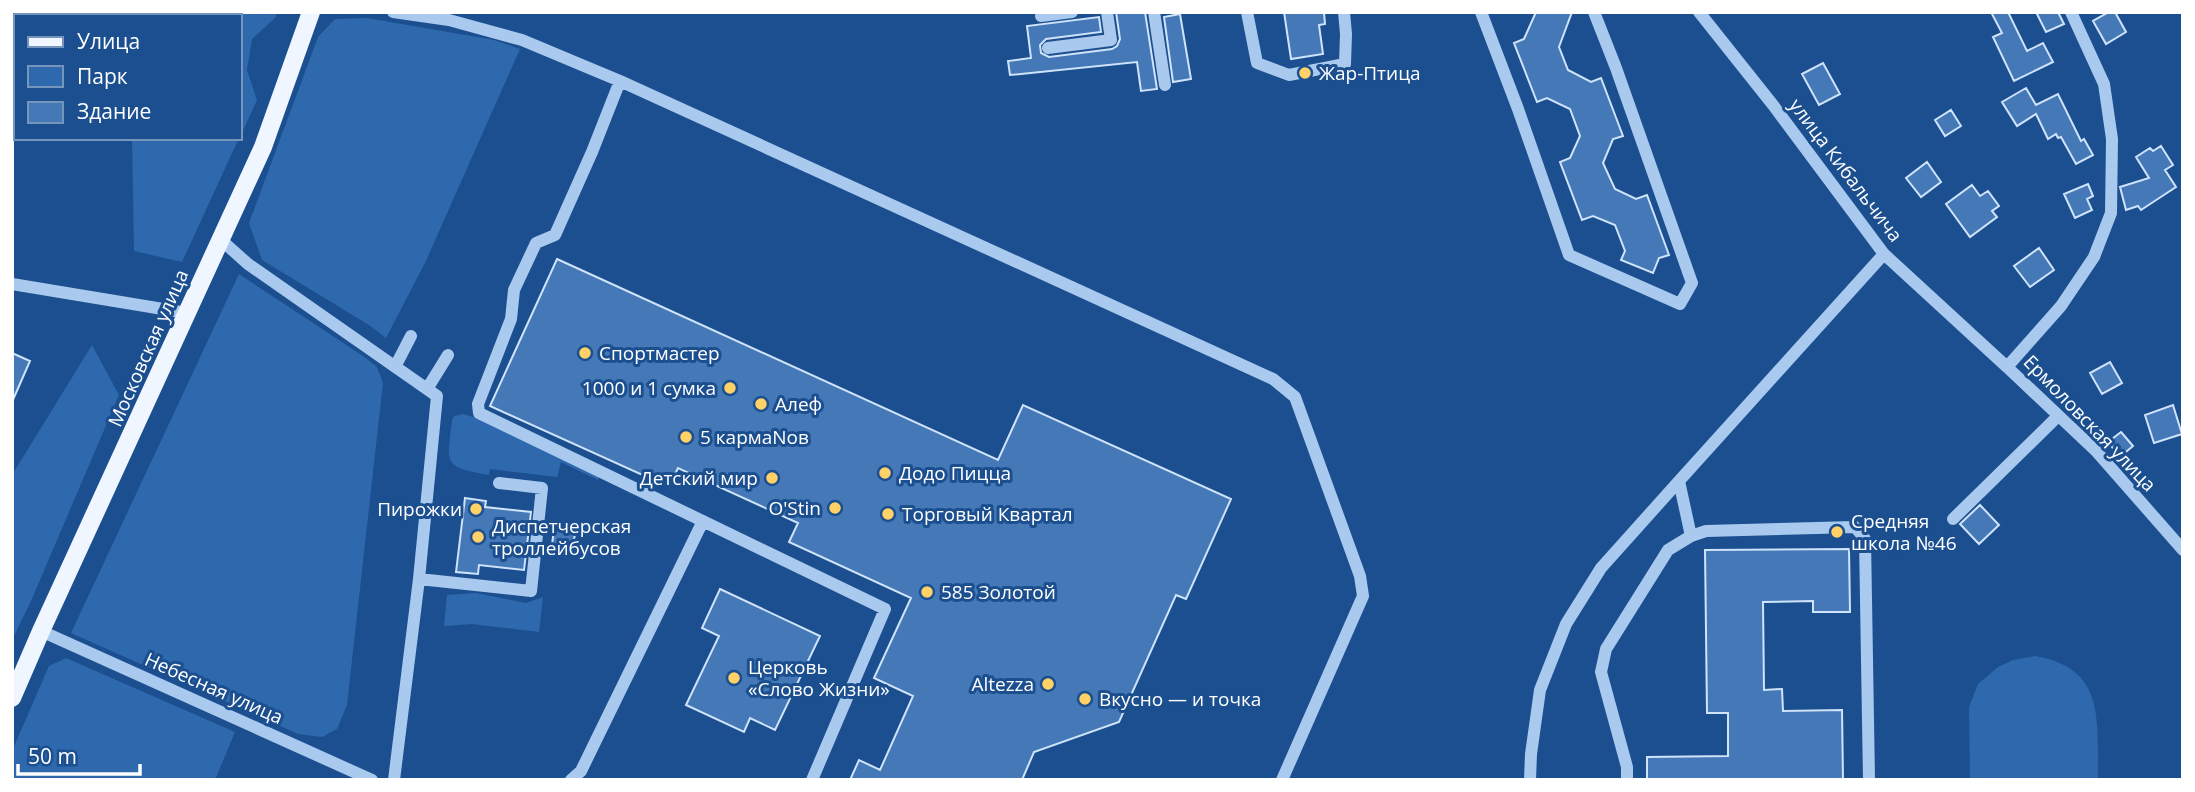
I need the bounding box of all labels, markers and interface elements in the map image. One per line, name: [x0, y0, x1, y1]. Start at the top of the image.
legend: [14, 14, 242, 140]
text: Улица: [77, 27, 140, 55]
place label: Жар-Птица: [1319, 60, 1421, 86]
text: Парк: [77, 62, 128, 90]
marker: Жар-Птица: [1297, 65, 1313, 81]
street label: улица Кибальчича: [1784, 93, 1908, 247]
text: Здание: [77, 97, 151, 125]
street label: Московская улица: [102, 265, 194, 431]
place label: Спортмастер: [599, 340, 720, 366]
marker: Спортмастер: [577, 345, 593, 361]
street label: Ермоловская улица: [2018, 349, 2162, 497]
place label: 1000 и 1 сумка: [582, 375, 716, 401]
marker: 1000 и 1 сумка: [722, 380, 738, 396]
place label: Алеф: [775, 391, 822, 417]
marker: Алеф: [753, 396, 769, 412]
place label: 5 кармаNов: [700, 424, 809, 450]
marker: 5 кармаNов: [678, 429, 694, 445]
place label: Додо Пицца: [899, 460, 1011, 486]
place label: Детский мир: [640, 465, 758, 491]
marker: Додо Пицца: [877, 465, 893, 481]
marker: Детский мир: [764, 470, 780, 486]
place label: O'Stin: [768, 495, 821, 521]
place label: Пирожки: [377, 496, 462, 522]
marker: O'Stin: [827, 500, 843, 516]
marker: Пирожки: [468, 501, 484, 517]
place label: Торговый Квартал: [902, 501, 1073, 527]
marker: Торговый Квартал: [880, 506, 896, 522]
place label: Средняя школа №46: [1851, 508, 1957, 556]
place label: Диспетчерская троллейбусов: [492, 513, 631, 561]
marker: Средняя школа №46: [1829, 524, 1845, 540]
marker: Диспетчерская троллейбусов: [470, 529, 486, 545]
place label: 585 Золотой: [941, 579, 1056, 605]
marker: 585 Золотой: [919, 584, 935, 600]
street label: Небесная улица: [141, 646, 287, 730]
place label: Церковь «Слово Жизни»: [748, 654, 890, 702]
marker: Церковь «Слово Жизни»: [726, 670, 742, 686]
place label: Altezza: [971, 671, 1034, 697]
marker: Altezza: [1040, 676, 1056, 692]
place label: Вкусно — и точка: [1099, 686, 1261, 712]
marker: Вкусно — и точка: [1077, 691, 1093, 707]
scale bar: [18, 732, 140, 776]
text: 50 m: [28, 742, 77, 770]

